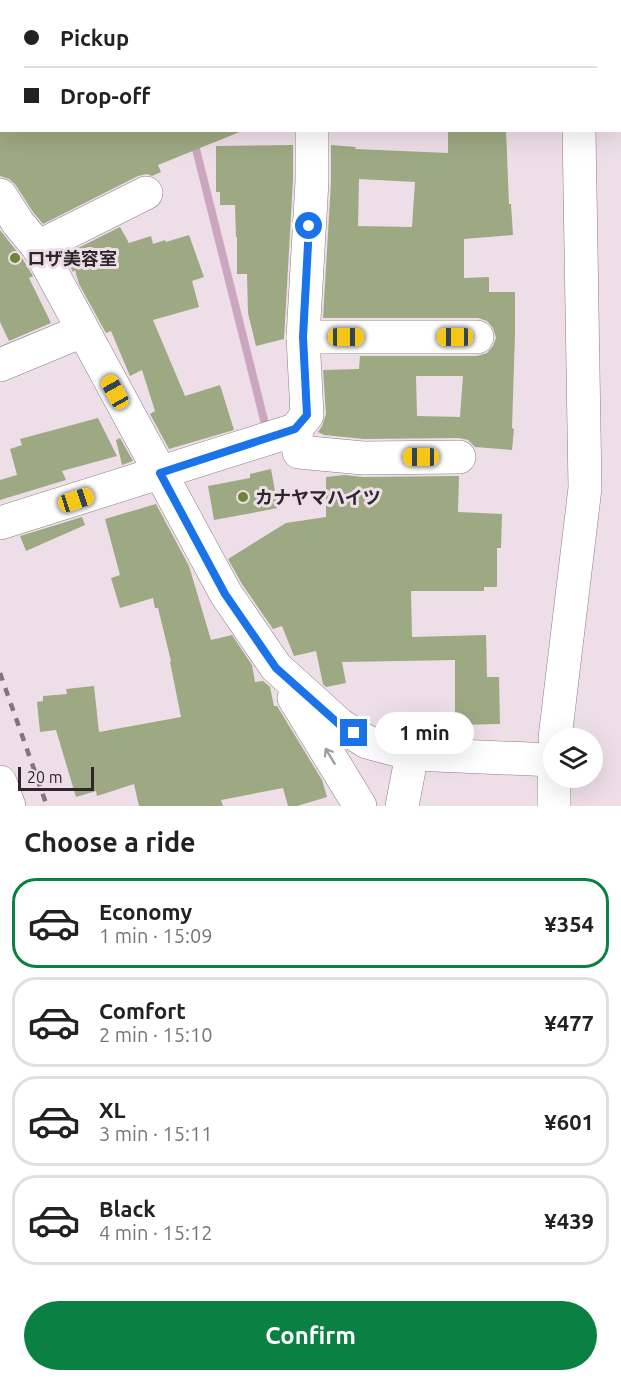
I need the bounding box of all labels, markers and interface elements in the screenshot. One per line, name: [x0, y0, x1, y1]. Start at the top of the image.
text: Pickup: [60, 25, 129, 50]
text: Drop-off: [60, 83, 150, 108]
route start: [295, 212, 322, 239]
place label: ロザ美容室: [27, 248, 117, 268]
marker: ロザ美容室: [8, 251, 22, 265]
car: [328, 328, 364, 346]
car: [437, 328, 473, 346]
car: [98, 372, 132, 412]
car: [403, 448, 439, 466]
car: [56, 486, 96, 514]
place label: カナヤマハイツ: [255, 487, 381, 507]
marker: カナヤマハイツ: [236, 490, 250, 504]
callout: 1 min: [375, 712, 474, 754]
route end: [340, 719, 367, 746]
text: 1 min: [399, 721, 450, 744]
map controls: [543, 728, 603, 788]
button: layers: [543, 728, 603, 788]
one-way arrow: [324, 748, 336, 765]
scale bar: [18, 764, 94, 792]
text: 20 m: [27, 768, 63, 786]
text: Choose a ride: [24, 827, 196, 857]
icon: car: [27, 896, 81, 950]
text: Economy: [99, 899, 192, 924]
text: ¥354: [544, 911, 594, 936]
text: 1 min · 15:09: [99, 924, 213, 947]
icon: car: [27, 995, 81, 1049]
text: Comfort: [99, 998, 186, 1023]
text: ¥477: [544, 1010, 594, 1035]
text: 2 min · 15:10: [99, 1023, 213, 1046]
icon: car: [27, 1094, 81, 1148]
text: XL: [99, 1097, 126, 1122]
text: ¥601: [544, 1109, 594, 1134]
text: 3 min · 15:11: [99, 1122, 213, 1145]
icon: car: [27, 1193, 81, 1247]
text: Black: [99, 1196, 156, 1221]
text: ¥439: [544, 1208, 594, 1233]
text: 4 min · 15:12: [99, 1221, 213, 1244]
button: Confirm: [24, 1301, 597, 1370]

